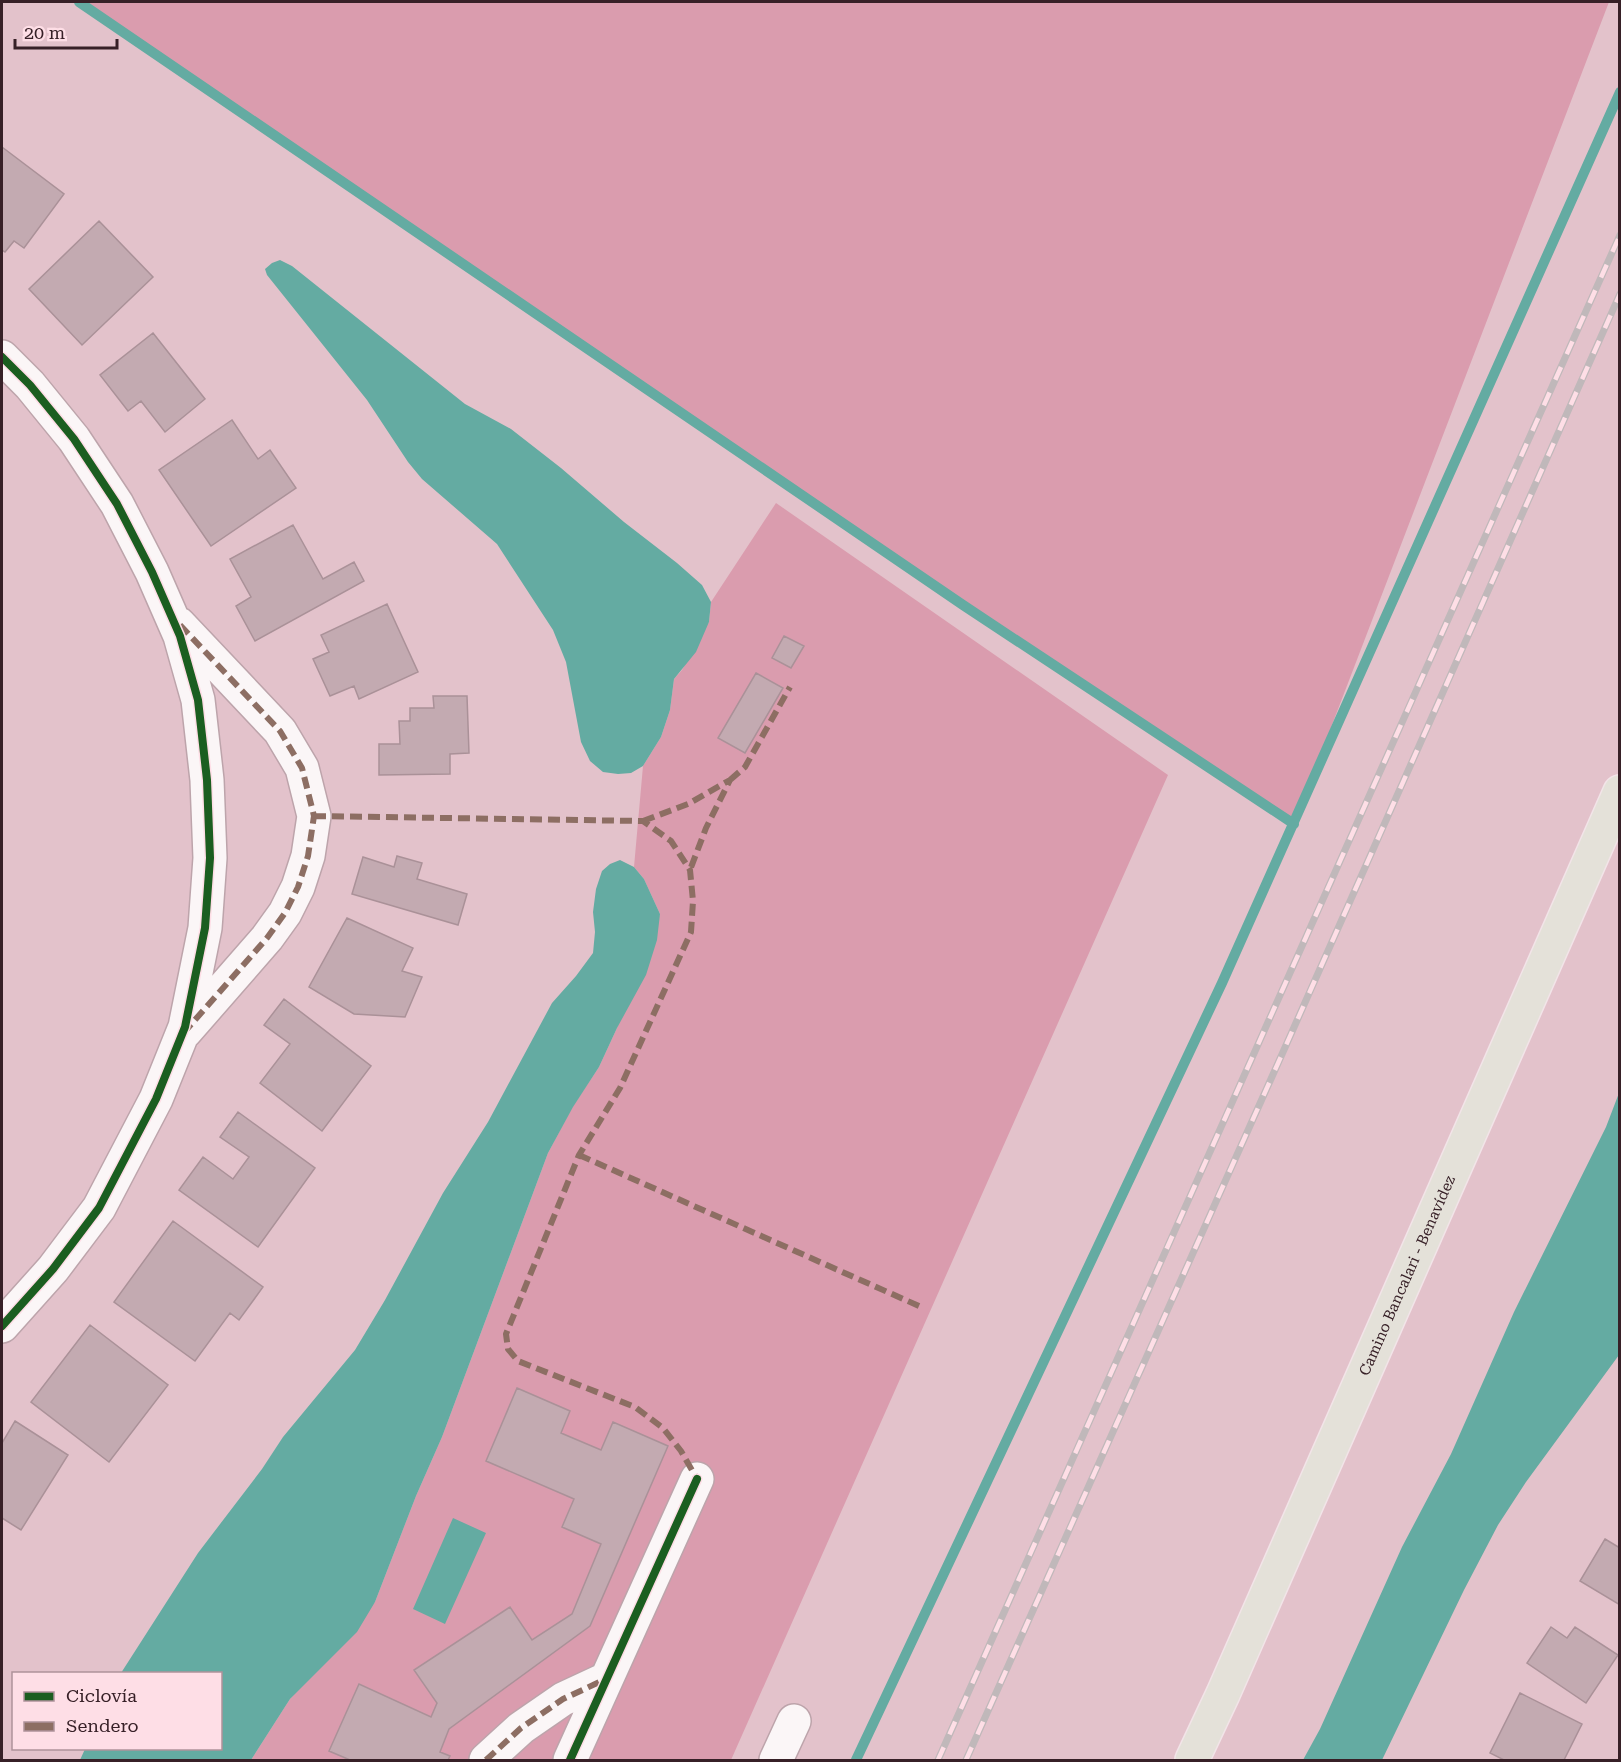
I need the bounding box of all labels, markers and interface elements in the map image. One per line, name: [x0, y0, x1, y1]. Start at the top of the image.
scale bar: [15, 12, 117, 50]
text: 20 m: [24, 22, 65, 43]
street label: Camino Bancalari - Benavídez: [1355, 1173, 1459, 1378]
legend: [12, 1672, 222, 1750]
text: Ciclovía: [66, 1685, 137, 1706]
text: Sendero: [66, 1715, 139, 1736]

